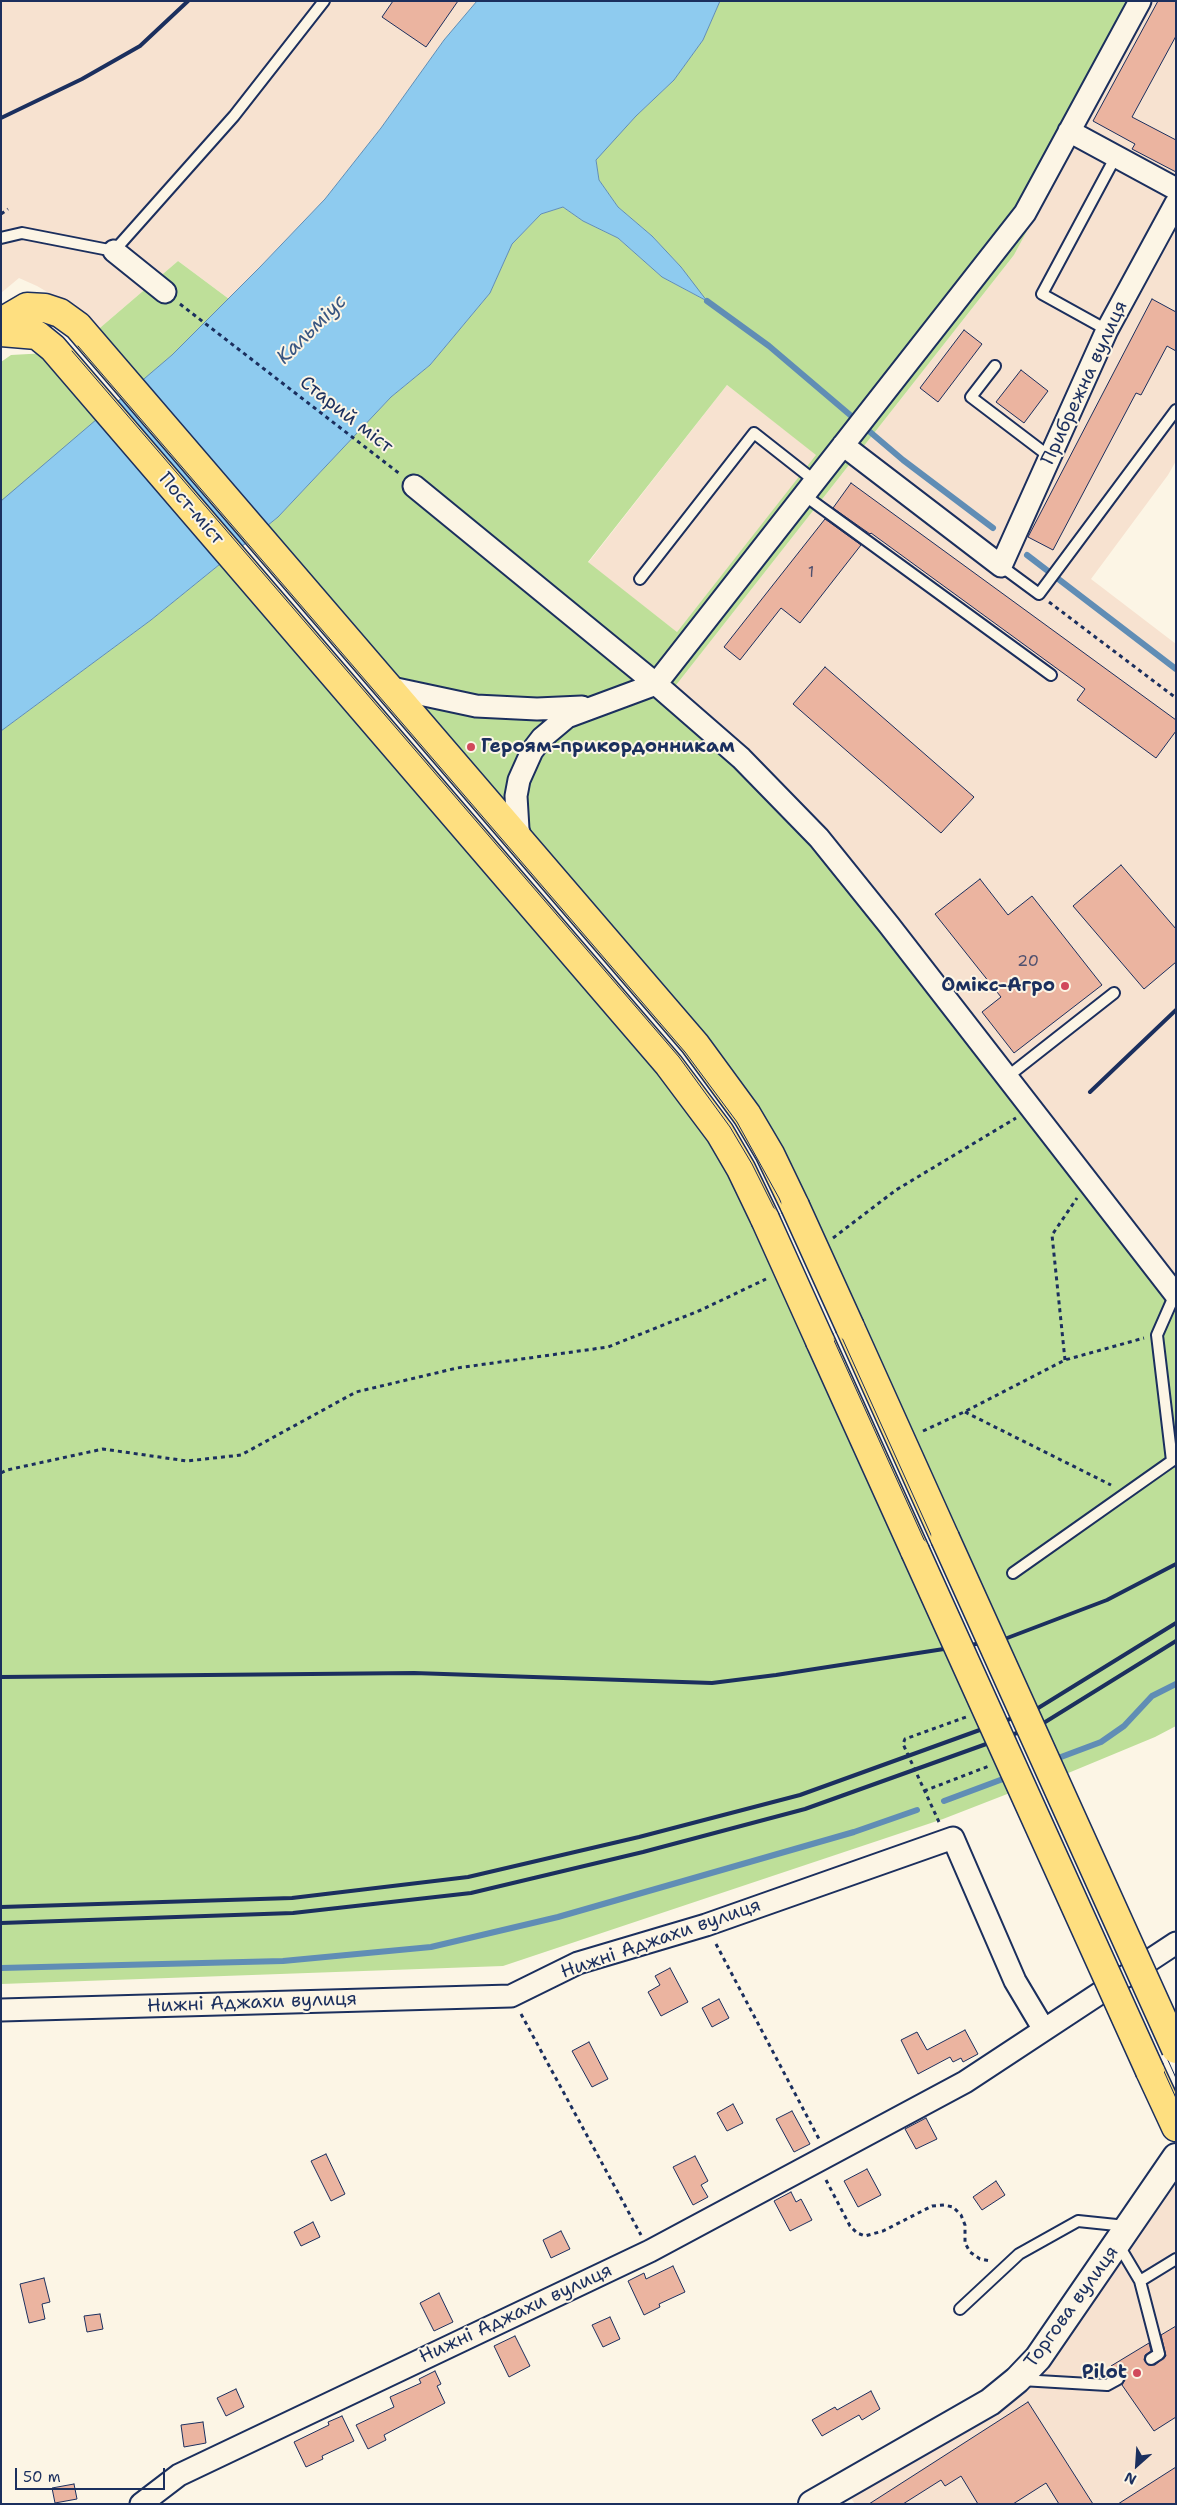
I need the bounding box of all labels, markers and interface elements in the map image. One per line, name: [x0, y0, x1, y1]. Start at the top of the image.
water label: Кальміус: [272, 290, 352, 370]
street label: Прибрежна вулиця: [1037, 297, 1133, 469]
street label: Старий міст: [295, 372, 397, 458]
street label: Пост-міст: [153, 468, 229, 550]
house number: 1: [808, 563, 814, 583]
place label: Героям-прикордонникам: [481, 736, 735, 758]
marker: Героям-прикордонникам: [465, 741, 477, 753]
house number: 20: [1017, 952, 1039, 972]
place label: Омiкс-Агро: [941, 975, 1055, 997]
marker: Омiкс-Агро: [1059, 980, 1071, 992]
street label: Нижні Аджахи вулиця: [558, 1894, 764, 1984]
street label: Нижні Аджахи вулиця: [147, 1988, 357, 2018]
street label: Торгова вулиця: [1020, 2242, 1124, 2372]
street label: Нижні Аджахи вулиця: [416, 2259, 616, 2369]
place label: Pilot: [1082, 2362, 1127, 2384]
marker: Pilot: [1131, 2367, 1143, 2379]
north arrow: [1112, 2440, 1162, 2490]
scale bar: [18, 2458, 168, 2490]
text: 50 m: [23, 2467, 61, 2487]
text: N: [1121, 2468, 1139, 2489]

